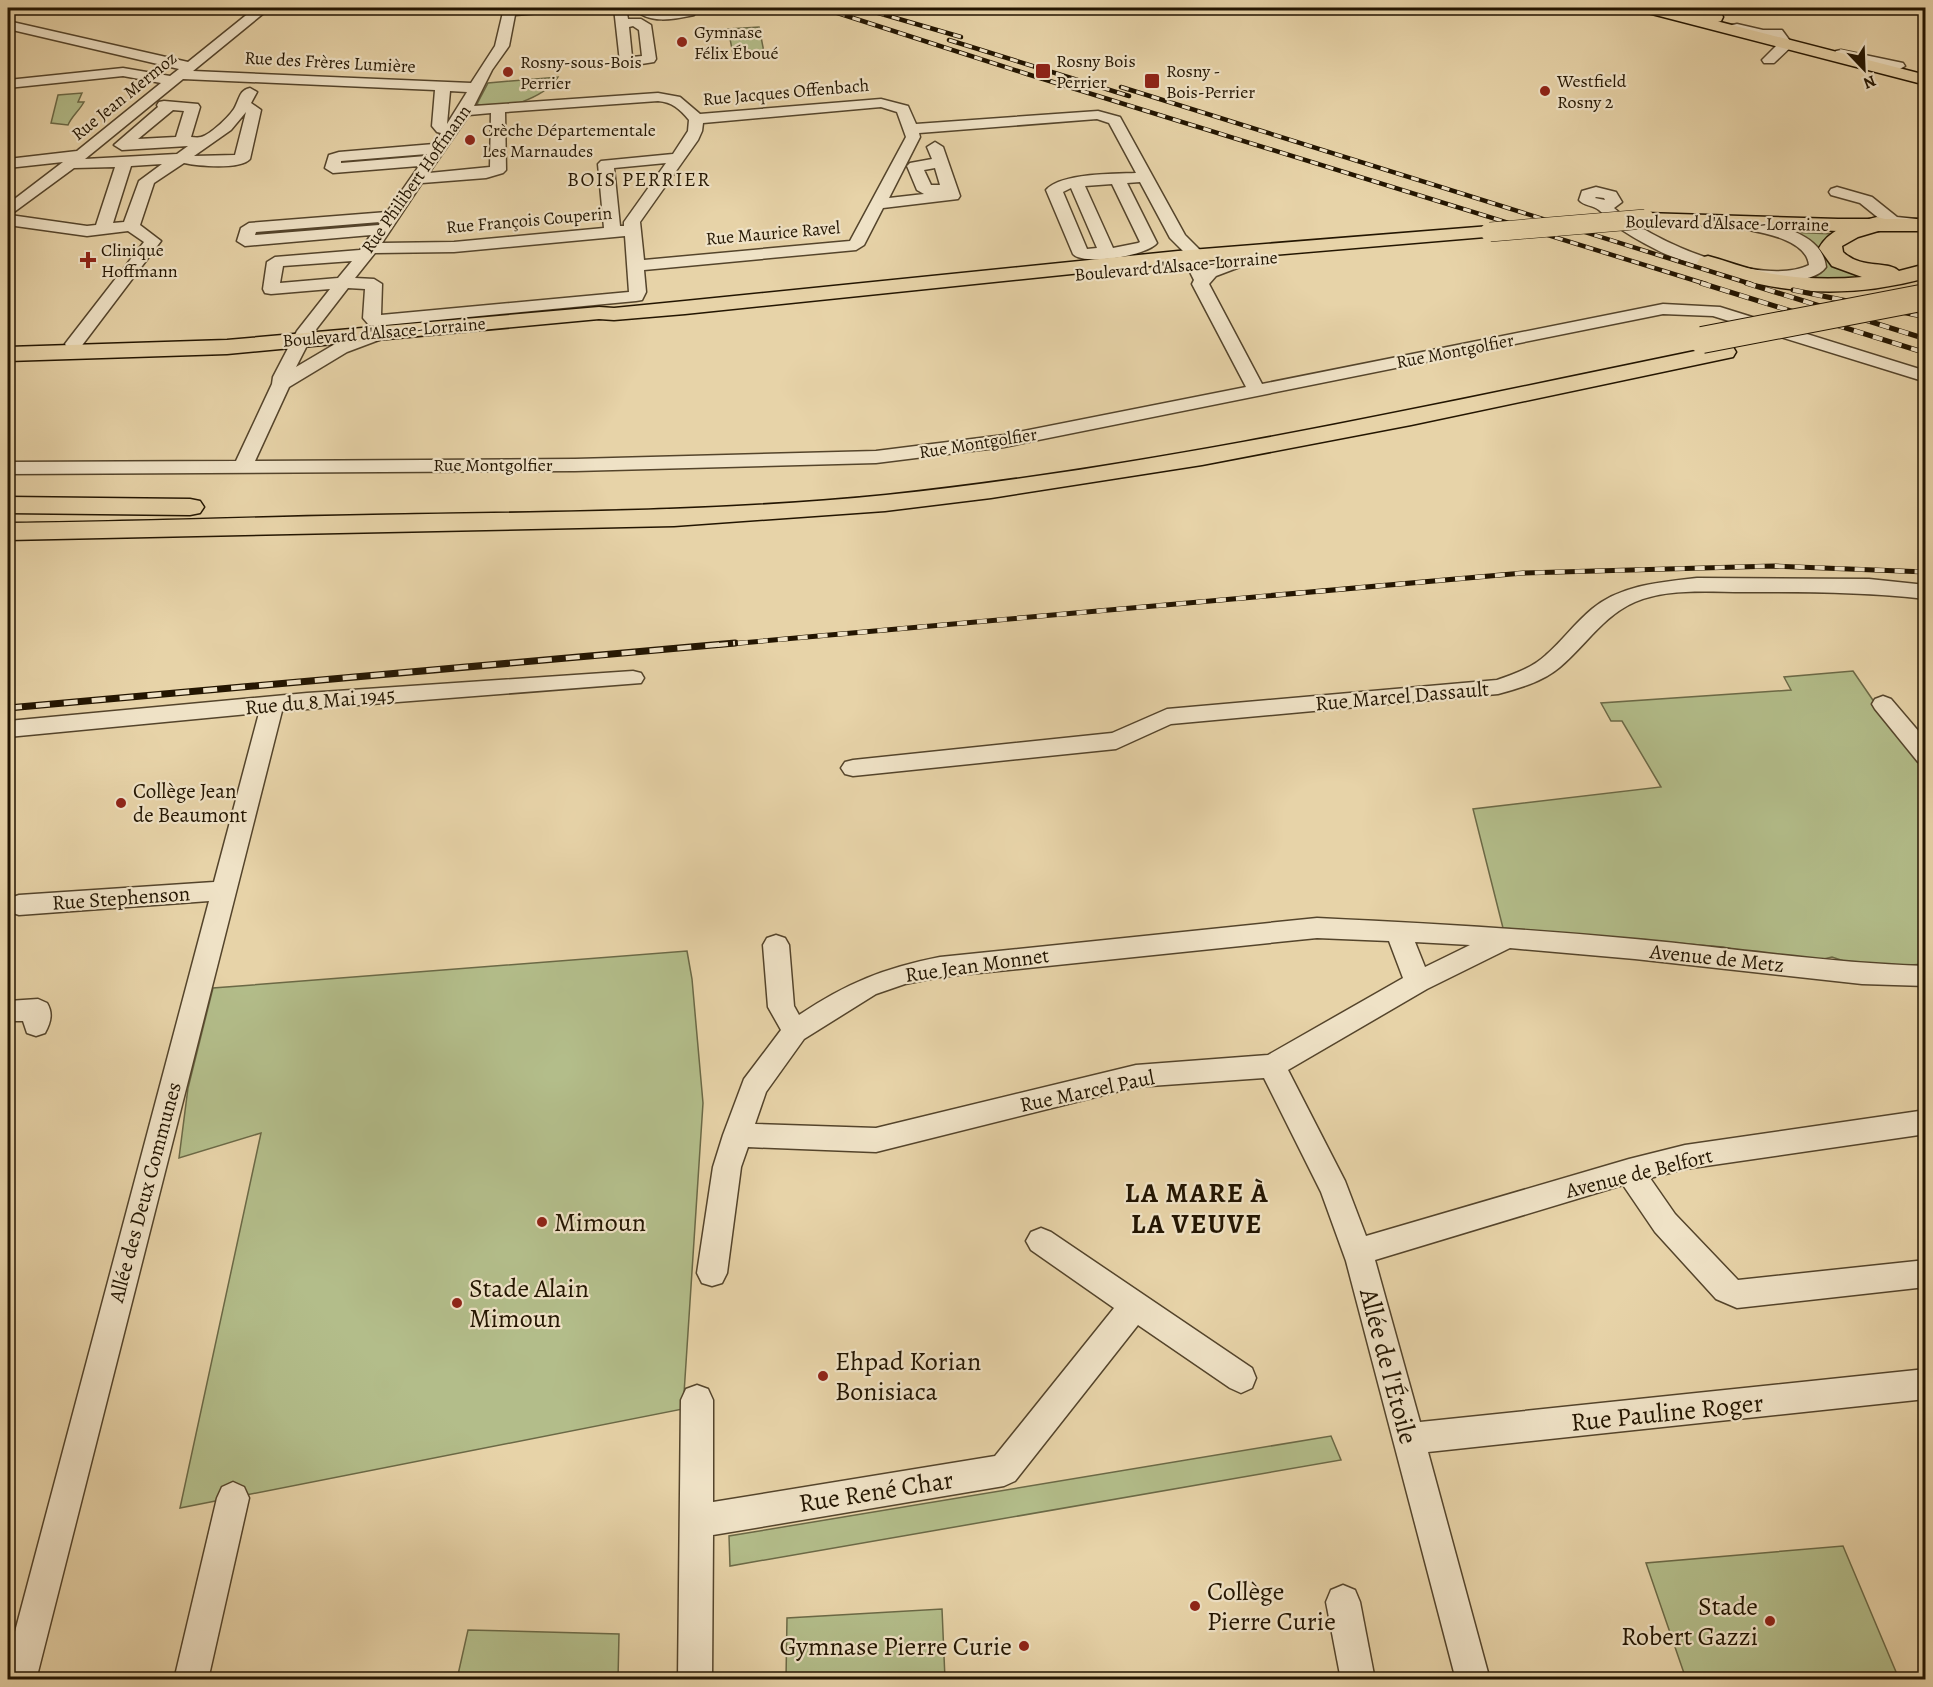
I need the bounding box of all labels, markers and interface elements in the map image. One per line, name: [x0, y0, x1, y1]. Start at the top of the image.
place label: Gymnase Félix Éboué: [694, 20, 779, 65]
marker: Gymnase Félix Éboué: [675, 35, 689, 49]
north arrow: [1834, 39, 1894, 99]
street label: Rue Jean Mermoz: [66, 46, 182, 146]
street label: Rue des Frères Lumière: [244, 46, 416, 78]
place label: Rosny Bois Perrier: [1056, 49, 1136, 94]
place label: Rosny-sous-Bois Perrier: [520, 50, 642, 95]
place label: Rosny - Bois-Perrier: [1166, 59, 1255, 104]
marker: Rosny Bois Perrier: [1034, 62, 1052, 80]
marker: Rosny-sous-Bois Perrier: [501, 65, 515, 79]
place label: Westfield Rosny 2: [1556, 69, 1627, 114]
text: N: [1859, 69, 1879, 94]
marker: Rosny - Bois-Perrier: [1143, 72, 1161, 90]
street label: Rue Jacques Offenbach: [702, 73, 871, 111]
marker: Westfield Rosny 2: [1538, 84, 1552, 98]
street label: Rue Philibert Hoffmann: [356, 100, 476, 258]
place label: Crèche Départementale Les Marnaudes: [482, 118, 656, 163]
marker: Crèche Départementale Les Marnaudes: [463, 133, 477, 147]
district label: BOIS PERRIER: [567, 166, 711, 193]
street label: Rue François Couperin: [445, 201, 613, 239]
street label: Boulevard d'Alsace-Lorraine: [1625, 209, 1829, 237]
street label: Rue Maurice Ravel: [705, 215, 842, 251]
place label: Clinique Hoffmann: [101, 238, 178, 283]
street label: Boulevard d'Alsace-Lorraine: [1073, 245, 1279, 287]
marker: Clinique Hoffmann: [79, 251, 97, 269]
street label: Boulevard d'Alsace-Lorraine: [281, 311, 487, 353]
street label: Rue Montgolfier: [1394, 328, 1516, 374]
street label: Rue Montgolfier: [917, 422, 1039, 464]
street label: Rue Montgolfier: [433, 453, 553, 477]
street label: Rue Marcel Dassault: [1314, 674, 1490, 718]
street label: Rue du 8 Mai 1945: [244, 680, 396, 722]
place label: Collège Jean de Beaumont: [133, 777, 247, 829]
marker: Collège Jean de Beaumont: [114, 796, 128, 810]
street label: Rue Stephenson: [51, 879, 191, 917]
street label: Avenue de Metz: [1647, 937, 1786, 979]
street label: Rue Jean Monnet: [903, 941, 1051, 989]
street label: Rue Marcel Paul: [1017, 1063, 1157, 1119]
street label: Allée des Deux Communes: [102, 1079, 188, 1306]
street label: Avenue de Belfort: [1562, 1141, 1715, 1205]
district label: LA MARE À LA VEUVE: [1125, 1175, 1269, 1242]
place label: Mimoun: [554, 1205, 646, 1240]
marker: Mimoun: [535, 1215, 549, 1229]
place label: Stade Alain Mimoun: [469, 1271, 589, 1336]
street label: Allée de l'Étoile: [1351, 1284, 1426, 1448]
marker: Stade Alain Mimoun: [450, 1296, 464, 1310]
place label: Ehpad Korian Bonisiaca: [835, 1344, 981, 1409]
marker: Ehpad Korian Bonisiaca: [816, 1369, 830, 1383]
street label: Rue Pauline Roger: [1569, 1385, 1765, 1440]
street label: Rue René Char: [796, 1462, 956, 1521]
place label: Collège Pierre Curie: [1207, 1574, 1336, 1639]
place label: Stade Robert Gazzi: [1621, 1589, 1758, 1654]
marker: Collège Pierre Curie: [1188, 1599, 1202, 1613]
marker: Stade Robert Gazzi: [1763, 1614, 1777, 1628]
place label: Gymnase Pierre Curie: [780, 1629, 1012, 1664]
marker: Gymnase Pierre Curie: [1017, 1639, 1031, 1653]

